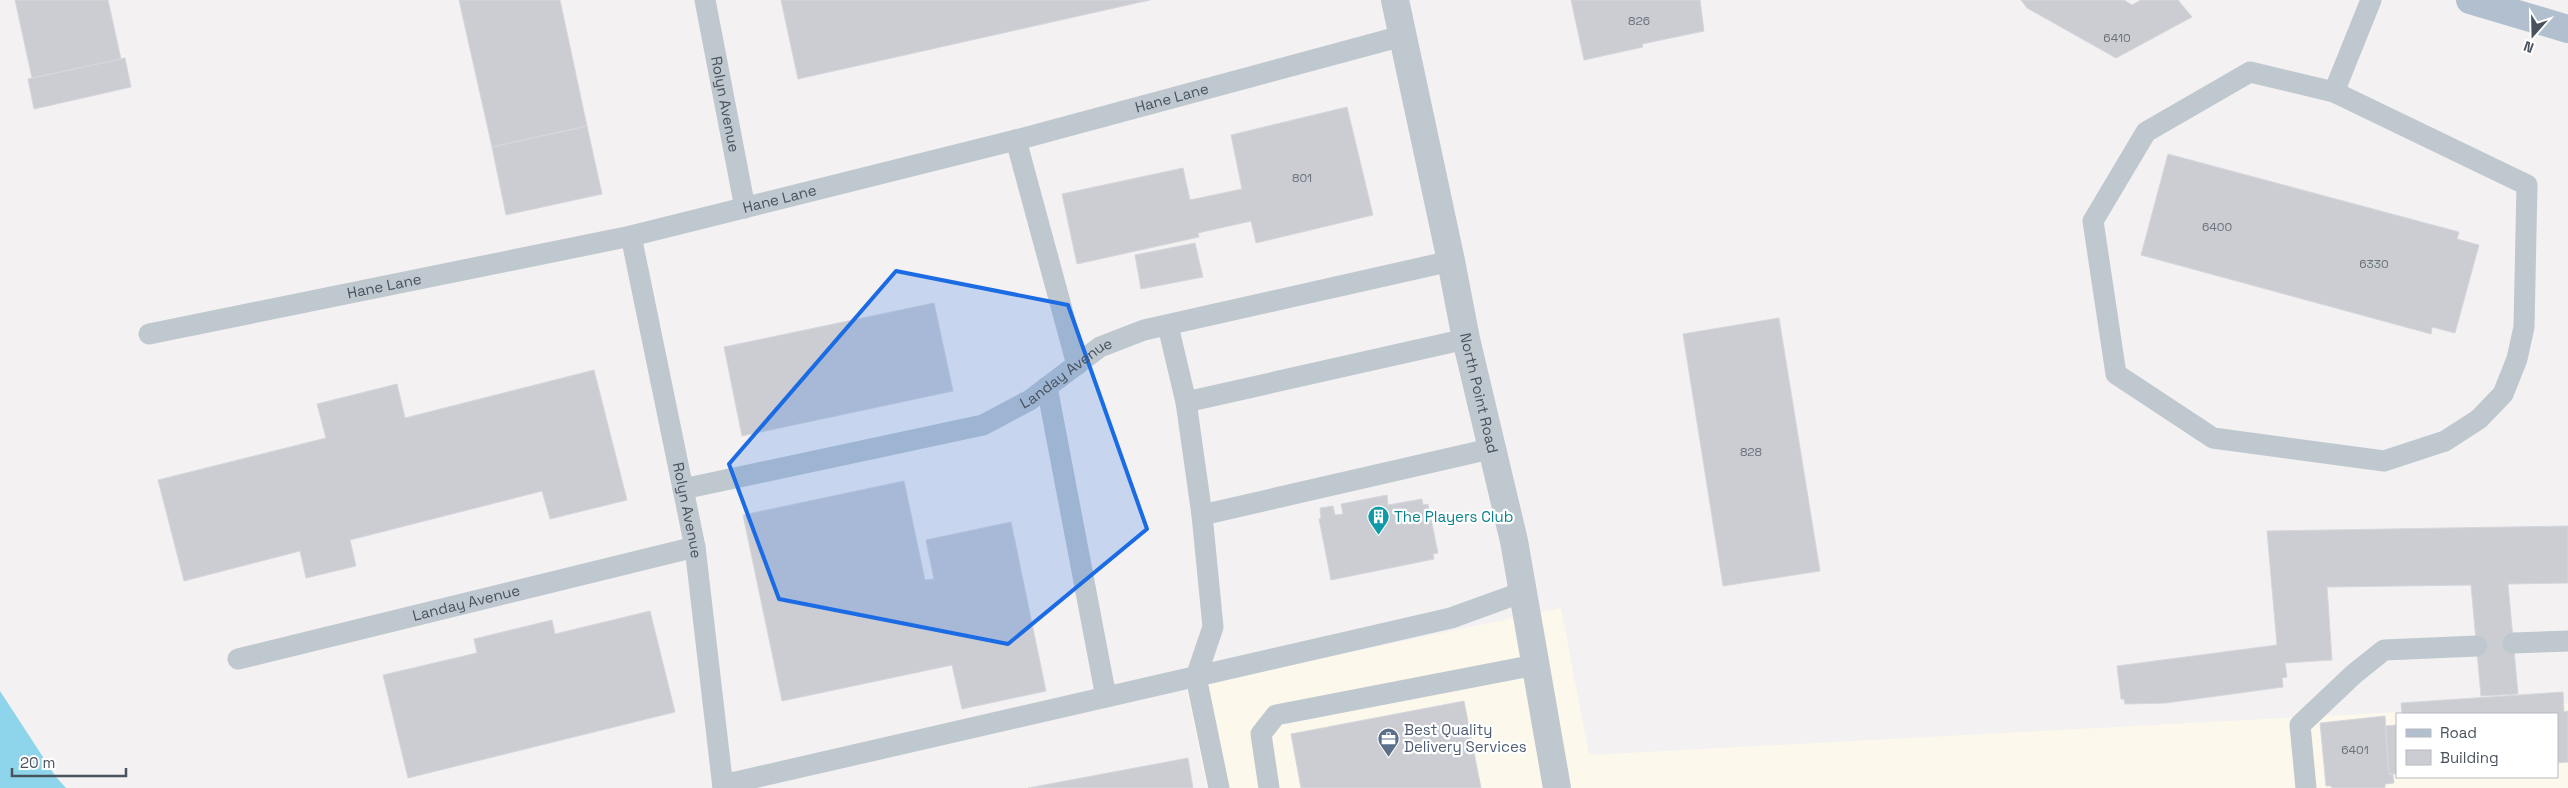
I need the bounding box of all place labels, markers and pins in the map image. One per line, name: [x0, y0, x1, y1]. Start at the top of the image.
building icon: The Players Club: [1366, 505, 1390, 536]
place label: The Players Club: [1394, 507, 1513, 526]
place label: Best Quality Delivery Services: [1404, 720, 1527, 756]
office icon: Best Quality Delivery Services: [1376, 727, 1400, 758]

